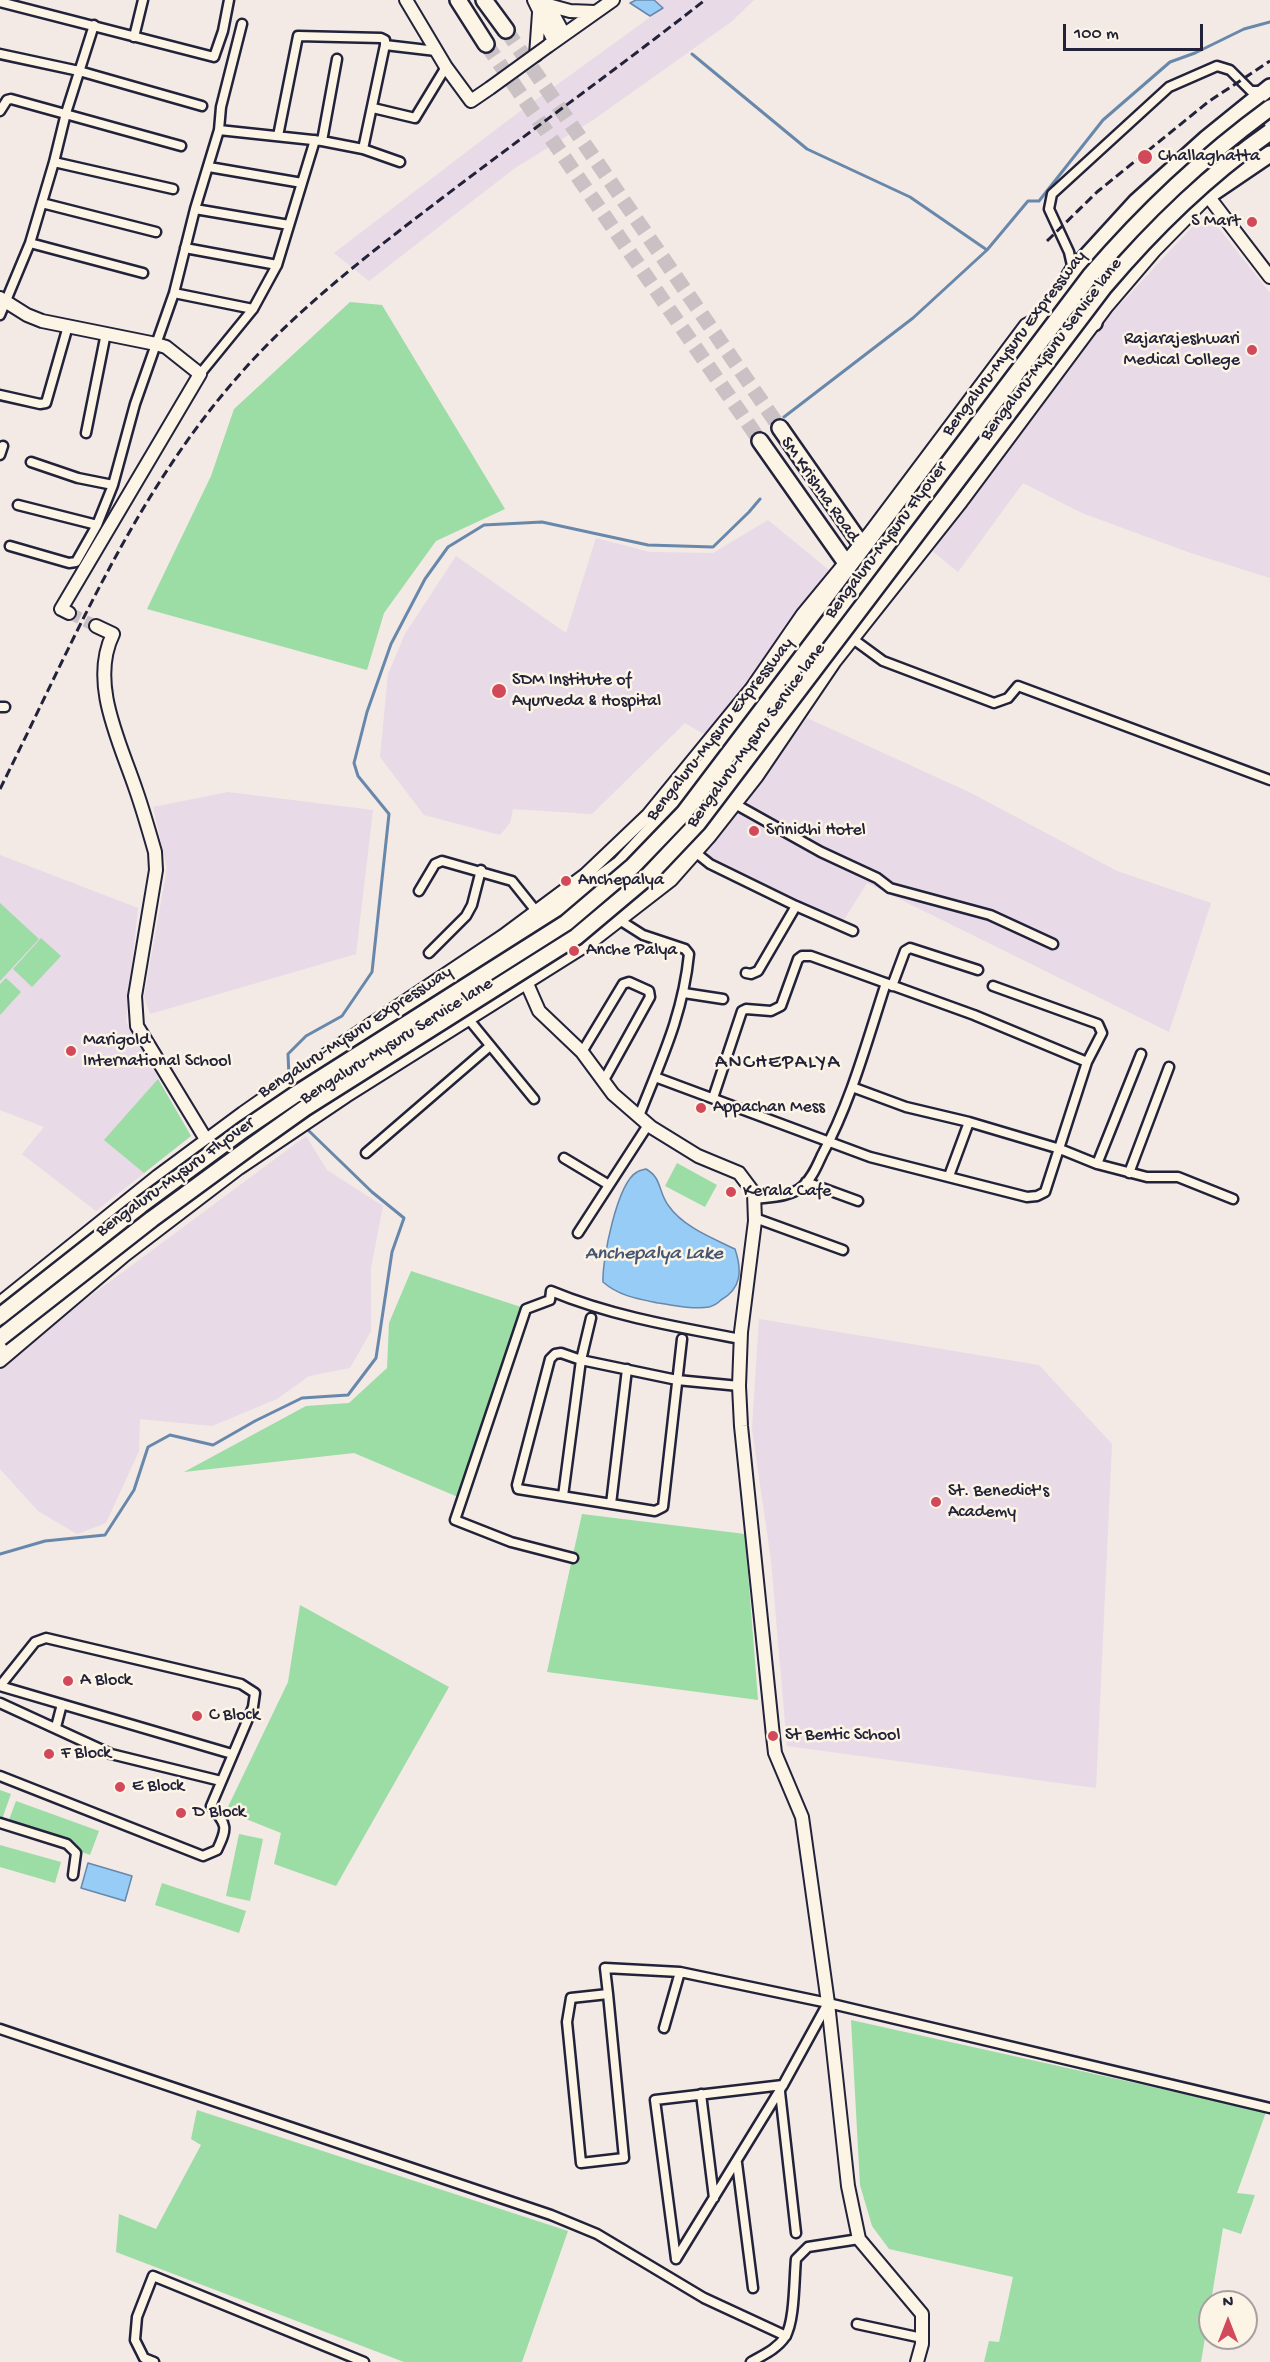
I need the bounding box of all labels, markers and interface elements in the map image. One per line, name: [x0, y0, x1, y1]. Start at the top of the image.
scale bar: [1066, 12, 1206, 50]
text: 100 m: [1074, 24, 1119, 45]
place label: Challaghatta: [1158, 146, 1260, 168]
marker: Challaghatta: [1136, 148, 1154, 166]
place label: S Mart: [1191, 211, 1240, 233]
marker: S Mart: [1245, 215, 1259, 229]
street label: Bengaluru-Mysuru Expressway: [938, 247, 1092, 441]
street label: Bengaluru-Mysuru Service lane: [976, 254, 1128, 446]
place label: Rajarajeshwari Medical College: [1124, 329, 1240, 372]
marker: Rajarajeshwari Medical College: [1245, 343, 1259, 357]
street label: SM Krishna Road: [775, 433, 863, 547]
street label: Bengaluru-Mysuru Flyover: [821, 458, 953, 624]
street label: Bengaluru-Mysuru Expressway: [643, 634, 799, 826]
street label: Bengaluru-Mysuru Service lane: [683, 639, 831, 833]
place label: SDM Institute of Ayurveda & Hospital: [512, 670, 661, 712]
marker: SDM Institute of Ayurveda & Hospital: [490, 682, 508, 700]
place label: Srinidhi Hotel: [766, 820, 866, 842]
marker: Srinidhi Hotel: [747, 824, 761, 838]
place label: Anchepalya: [578, 870, 664, 892]
marker: Anchepalya: [559, 874, 573, 888]
place label: Anche Palya: [586, 940, 677, 962]
marker: Anche Palya: [567, 944, 581, 958]
street label: Bengaluru-Mysuru Expressway: [255, 962, 457, 1104]
street label: Bengaluru-Mysuru Service lane: [297, 974, 497, 1110]
place label: Marigold International School: [83, 1030, 232, 1072]
marker: Marigold International School: [64, 1044, 78, 1058]
district label: ANCHEPALYA: [715, 1052, 841, 1076]
place label: Appachan Mess: [713, 1097, 825, 1119]
marker: Appachan Mess: [694, 1101, 708, 1115]
street label: Bengaluru-Mysuru Flyover: [93, 1113, 259, 1243]
place label: Kerala Cafe: [743, 1181, 831, 1203]
marker: Kerala Cafe: [724, 1185, 738, 1199]
water label: Anchepalya Lake: [585, 1243, 723, 1267]
place label: St. Benedict's Academy: [948, 1481, 1049, 1524]
marker: St. Benedict's Academy: [929, 1495, 943, 1509]
place label: A Block: [80, 1670, 132, 1692]
marker: A Block: [61, 1674, 75, 1688]
place label: C Block: [209, 1705, 260, 1727]
marker: C Block: [190, 1709, 204, 1723]
place label: St Bentic School: [785, 1725, 900, 1747]
marker: St Bentic School: [766, 1729, 780, 1743]
place label: F Block: [61, 1743, 111, 1765]
marker: F Block: [42, 1747, 56, 1761]
place label: E Block: [132, 1776, 184, 1798]
marker: E Block: [113, 1780, 127, 1794]
place label: D Block: [193, 1802, 246, 1824]
marker: D Block: [174, 1806, 188, 1820]
north arrow: [1198, 2290, 1258, 2350]
text: N: [1223, 2294, 1233, 2313]

